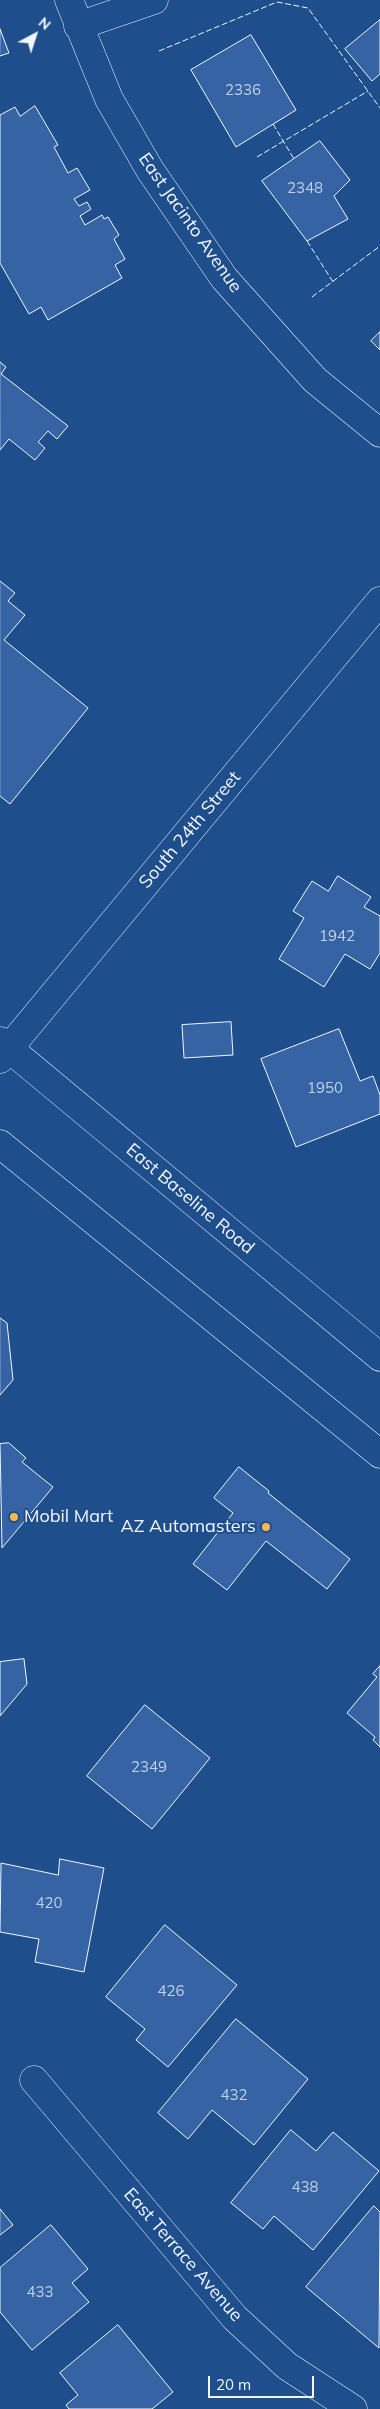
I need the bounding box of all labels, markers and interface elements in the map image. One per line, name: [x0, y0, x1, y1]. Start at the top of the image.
north arrow: [10, 10, 60, 60]
text: N: [35, 13, 54, 34]
house number: 2336: [225, 81, 261, 99]
street label: East Jacinto Avenue: [134, 149, 246, 297]
house number: 2348: [287, 179, 323, 197]
street label: South 24th Street: [135, 767, 245, 893]
house number: 1942: [319, 927, 355, 945]
house number: 1950: [307, 1079, 343, 1097]
street label: East Baseline Road: [122, 1139, 258, 1259]
place label: Mobil Mart: [24, 1506, 113, 1528]
marker: Mobil Mart: [8, 1511, 20, 1523]
place label: AZ Automasters: [121, 1516, 256, 1538]
marker: AZ Automasters: [260, 1521, 272, 1533]
house number: 2349: [131, 1758, 167, 1776]
house number: 420: [36, 1894, 62, 1912]
house number: 426: [158, 1982, 184, 2000]
house number: 432: [221, 2086, 247, 2104]
house number: 438: [292, 2178, 318, 2196]
street label: East Terrace Avenue: [119, 2184, 247, 2326]
house number: 433: [27, 2283, 53, 2301]
scale bar: [210, 2366, 316, 2398]
text: 20 m: [216, 2375, 251, 2394]

